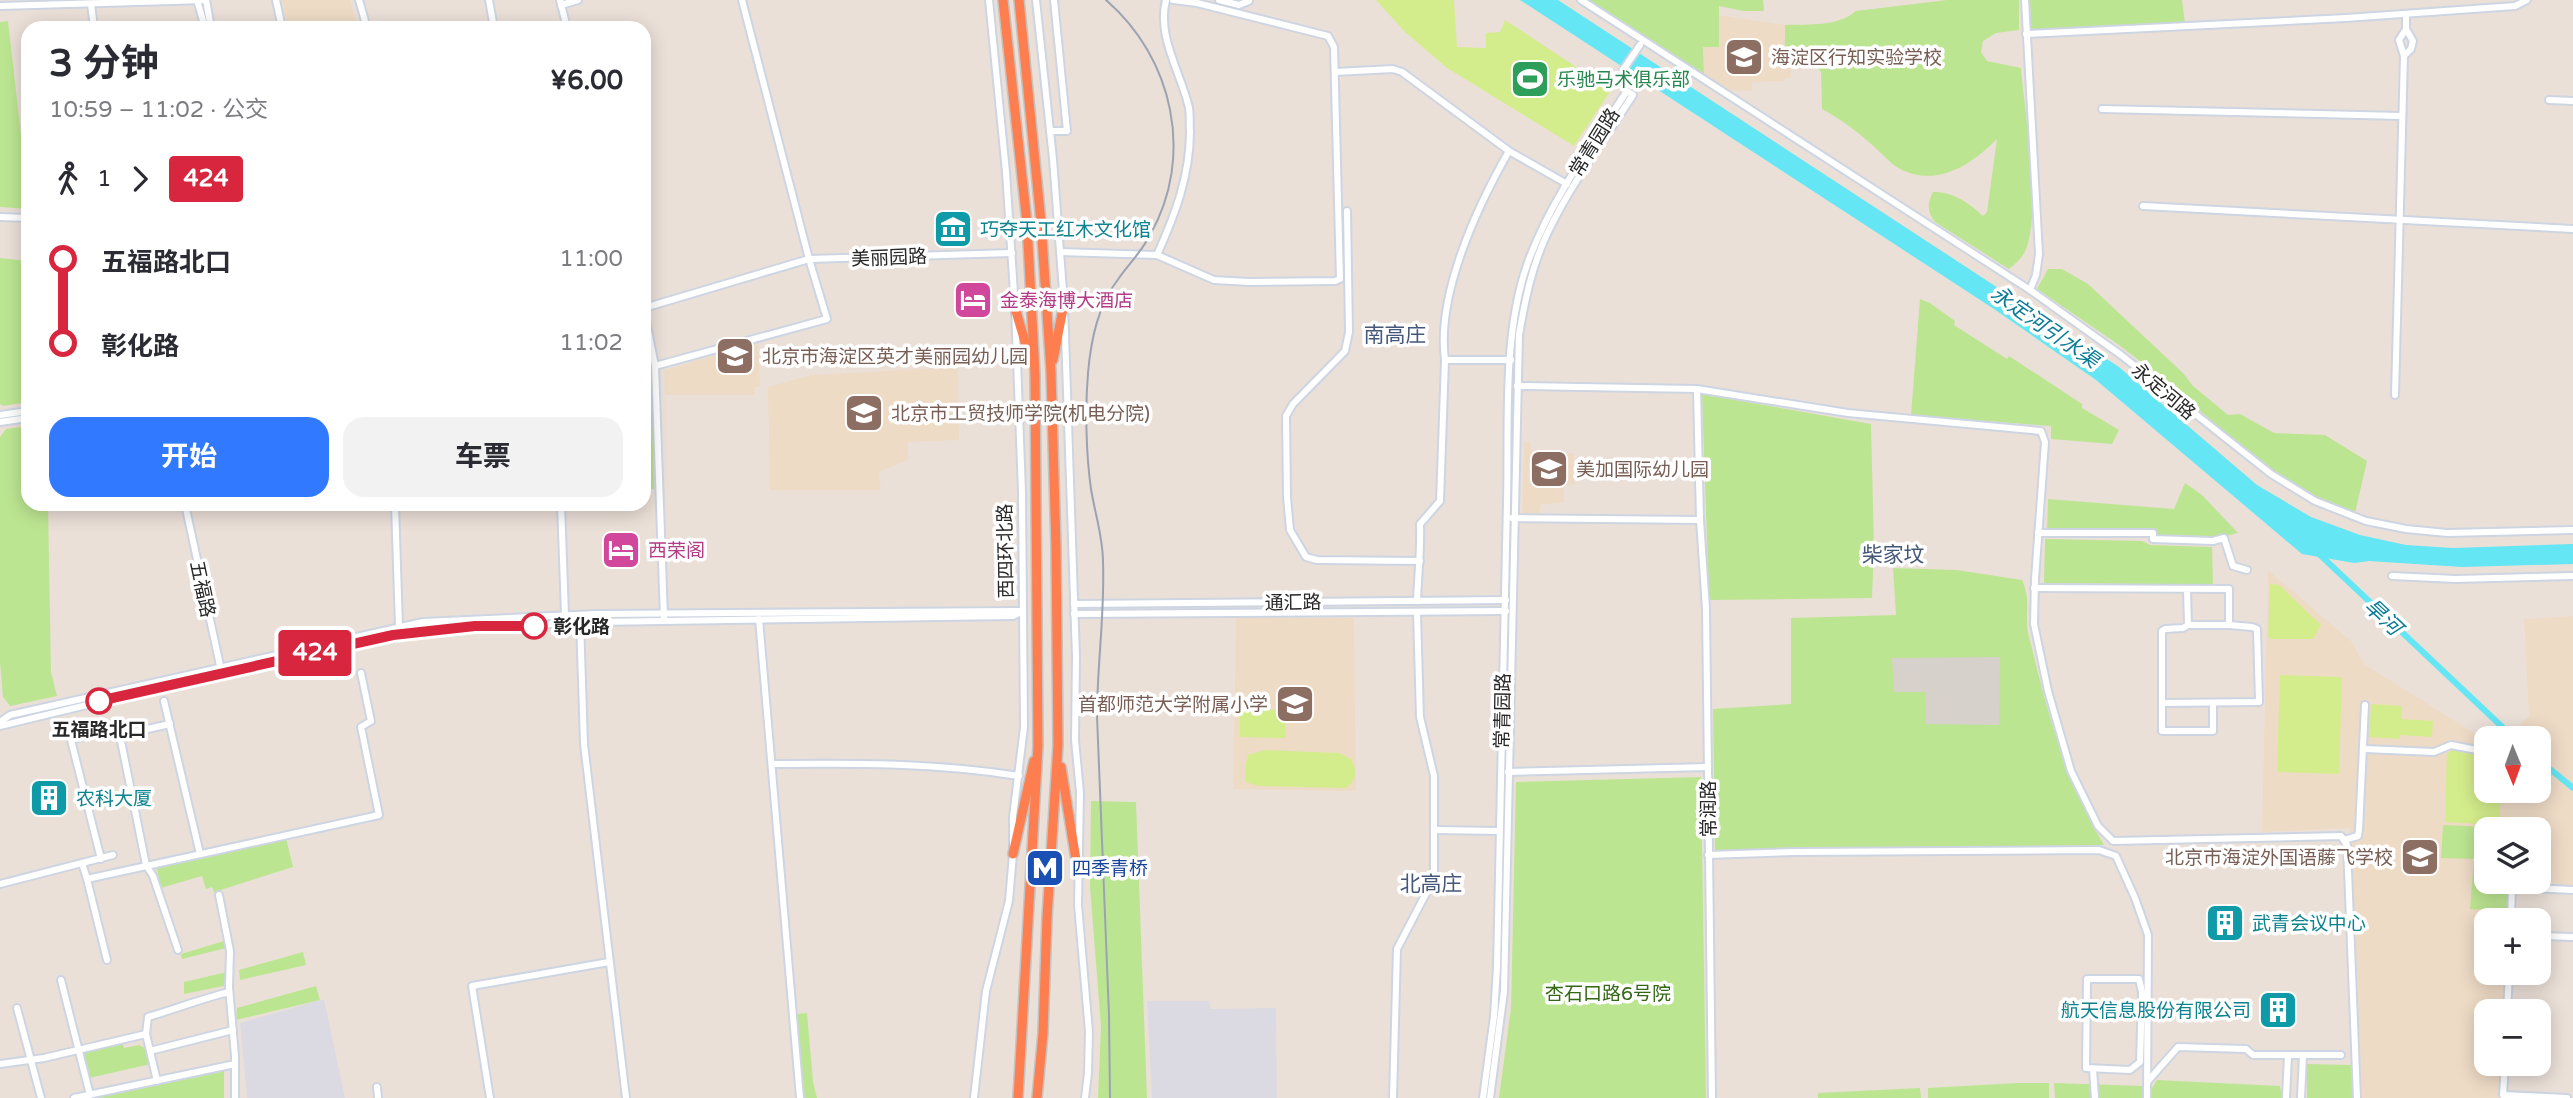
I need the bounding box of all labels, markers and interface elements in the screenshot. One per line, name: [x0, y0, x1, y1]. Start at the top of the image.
school or university icon: 海淀区行知实验学校: [1723, 36, 1765, 78]
text: 3 分钟: [49, 41, 159, 87]
place label: 海淀区行知实验学校: [1771, 47, 1942, 69]
sports icon: 乐驰马术俱乐部: [1509, 58, 1551, 100]
text: ¥6.00: [550, 65, 623, 96]
place label: 乐驰马术俱乐部: [1557, 69, 1690, 91]
text: 10:59 – 11:02 · 公交: [49, 96, 268, 124]
street label: 常青园路: [1565, 104, 1624, 181]
icon: walk: [49, 160, 87, 198]
icon: forward: [121, 160, 159, 198]
text: 424: [183, 164, 229, 193]
text: 1: [97, 165, 111, 193]
museum icon: 巧夺天工红木文化馆: [932, 208, 974, 250]
place label: 巧夺天工红木文化馆: [980, 219, 1151, 241]
text: 11:00: [559, 245, 623, 273]
street label: 美丽园路: [851, 246, 927, 270]
text: 五福路北口: [101, 247, 231, 278]
hotel icon: 金泰海博大酒店: [952, 279, 994, 321]
water label: 永定河引水渠: [1986, 281, 2106, 376]
place label: 金泰海博大酒店: [1000, 290, 1133, 312]
district label: 南高庄: [1364, 323, 1427, 348]
text: 11:02: [559, 329, 623, 357]
text: 彰化路: [101, 331, 179, 362]
school or university icon: 北京市海淀区英才美丽园幼儿园: [714, 335, 756, 377]
place label: 北京市海淀区英才美丽园幼儿园: [762, 346, 1028, 368]
street label: 永定河路: [2127, 359, 2200, 425]
school or university icon: 北京市工贸技师学院(机电分院): [843, 392, 885, 434]
place label: 北京市工贸技师学院(机电分院): [891, 403, 1150, 425]
button: 开始: [49, 417, 329, 497]
button: 车票: [343, 417, 623, 497]
school or university icon: 美加国际幼儿园: [1528, 448, 1570, 490]
place label: 美加国际幼儿园: [1576, 459, 1709, 481]
street label: 西四环北路: [994, 503, 1018, 599]
hotel icon: 西荣阁: [600, 529, 642, 571]
place label: 西荣阁: [648, 540, 705, 562]
district label: 柴家坟: [1862, 543, 1925, 568]
street label: 五福路: [185, 559, 219, 619]
street label: 通汇路: [1264, 592, 1322, 614]
water label: 旱河: [2359, 594, 2409, 644]
marker: 彰化路: [521, 613, 547, 639]
place label: 彰化路: [553, 616, 610, 638]
line badge: 424: [275, 630, 355, 676]
text: 424: [292, 638, 338, 667]
street label: 常青园路: [1491, 673, 1515, 749]
school or university icon: 首都师范大学附属小学: [1274, 683, 1316, 725]
marker: 五福路北口: [86, 688, 112, 714]
place label: 首都师范大学附属小学: [1078, 694, 1268, 716]
place label: 五福路北口: [51, 719, 147, 741]
north arrow: [2474, 726, 2552, 803]
map controls: [2474, 726, 2551, 1076]
building icon: 农科大厦: [28, 777, 70, 819]
street label: 常润路: [1698, 780, 1720, 838]
place label: 农科大厦: [76, 788, 152, 810]
button: layers: [2474, 817, 2551, 894]
school or university icon: 北京市海淀外国语藤飞学校: [2399, 836, 2441, 878]
metro station icon: 四季青桥: [1024, 847, 1066, 889]
place label: 北京市海淀外国语藤飞学校: [2165, 847, 2393, 869]
place label: 四季青桥: [1072, 858, 1148, 880]
district label: 北高庄: [1400, 872, 1463, 897]
building icon: 武青会议中心: [2204, 902, 2246, 944]
button: +: [2474, 908, 2551, 985]
place label: 武青会议中心: [2252, 913, 2366, 935]
park label: 杏石口路6号院: [1545, 983, 1671, 1005]
building icon: 航天信息股份有限公司: [2257, 989, 2299, 1031]
button: −: [2474, 999, 2551, 1076]
place label: 航天信息股份有限公司: [2061, 1000, 2251, 1022]

